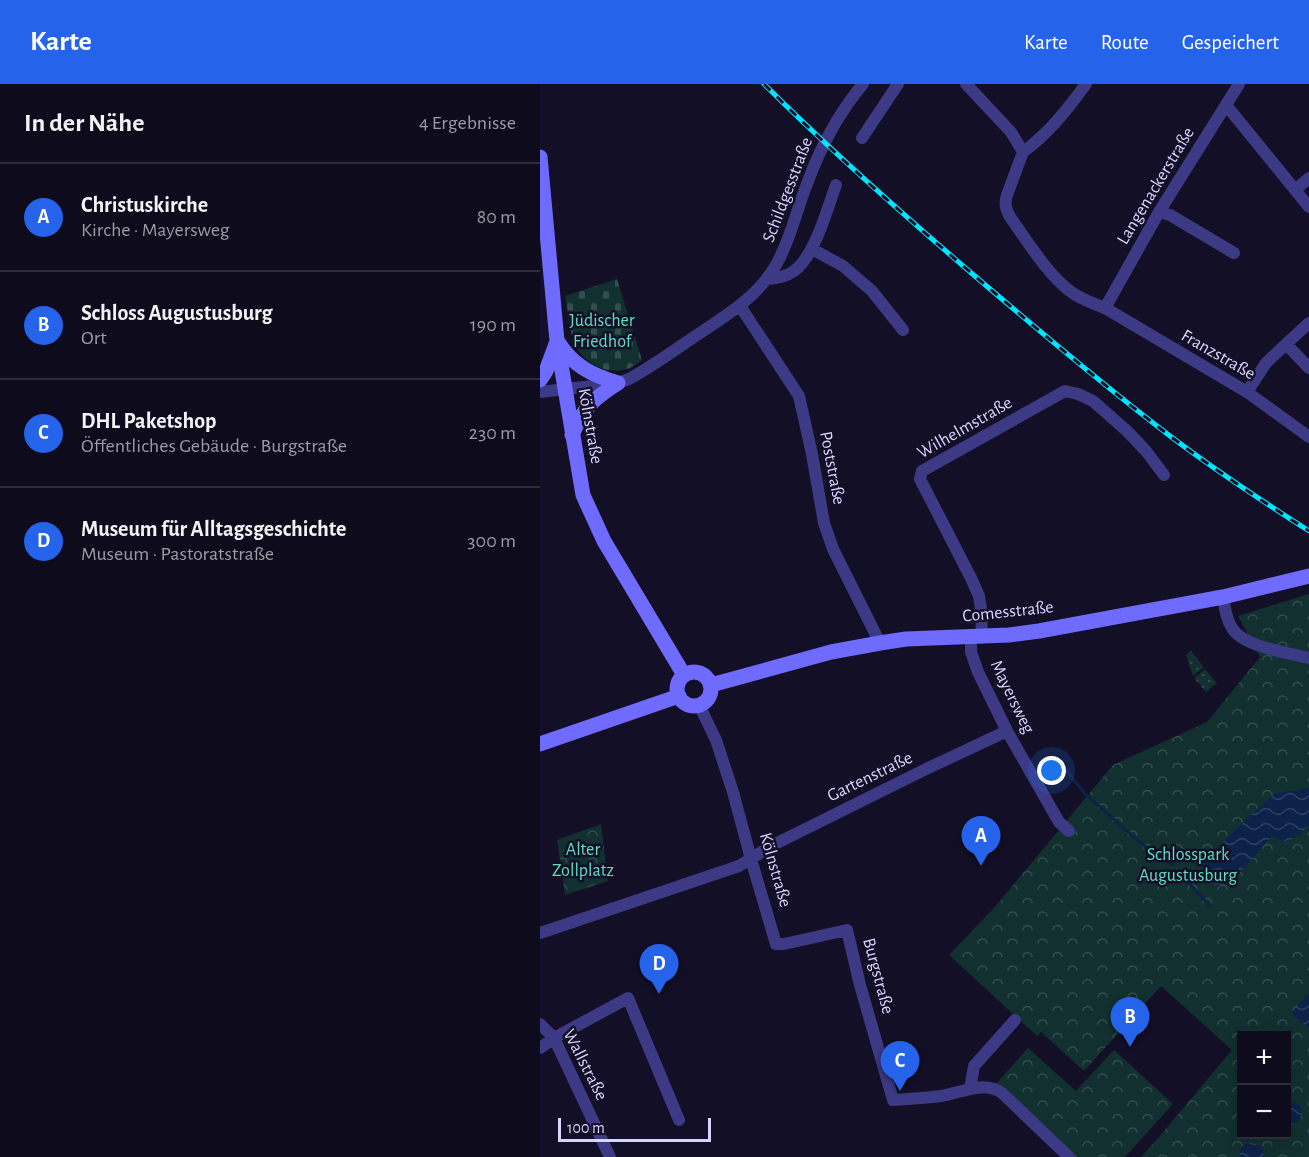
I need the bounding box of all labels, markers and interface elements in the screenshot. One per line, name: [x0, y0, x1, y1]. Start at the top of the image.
text: Karte: [30, 28, 92, 56]
text: Karte: [1024, 32, 1068, 53]
text: Route: [1101, 32, 1149, 53]
text: Gespeichert: [1182, 32, 1279, 53]
text: In der Nähe: [24, 110, 144, 136]
text: 4 Ergebnisse: [419, 113, 516, 133]
street label: Langenackerstraße: [1114, 124, 1198, 248]
street label: Schildgesstraße: [760, 135, 816, 245]
text: Christuskirche: [81, 194, 208, 216]
text: A: [38, 207, 50, 227]
text: 80 m: [477, 207, 516, 227]
text: Kirche · Mayersweg: [81, 220, 230, 240]
text: Schloss Augustusburg: [81, 302, 273, 324]
park label: Jüdischer Friedhof: [569, 312, 635, 351]
text: B: [38, 315, 49, 335]
text: 190 m: [470, 315, 516, 335]
street label: Franzstraße: [1178, 327, 1258, 383]
text: Ort: [81, 328, 107, 348]
street label: Kölnstraße: [574, 387, 606, 465]
street label: Wilhelmstraße: [915, 394, 1015, 462]
text: DHL Paketshop: [81, 410, 217, 432]
text: C: [38, 423, 49, 443]
text: 230 m: [469, 423, 516, 443]
street label: Poststraße: [816, 430, 848, 506]
text: Öffentliches Gebäude · Burgstraße: [81, 436, 347, 456]
text: Museum für Alltagsgeschichte: [81, 518, 346, 540]
text: D: [37, 531, 50, 551]
text: 300 m: [467, 531, 516, 551]
text: Museum · Pastoratstraße: [81, 544, 274, 564]
street label: Comesstraße: [961, 598, 1055, 626]
street label: Mayersweg: [987, 658, 1038, 737]
street label: Gartenstraße: [825, 749, 915, 805]
your location: [1037, 756, 1066, 785]
pin: A: [962, 816, 1000, 866]
street label: Kölnstraße: [756, 831, 794, 909]
park label: Alter Zollplatz: [552, 841, 614, 880]
park label: Schlosspark Augustusburg: [1139, 846, 1237, 885]
street label: Burgstraße: [859, 936, 897, 1016]
pin: D: [640, 944, 678, 994]
pin: B: [1110, 998, 1150, 1047]
street label: Wallstraße: [560, 1027, 610, 1103]
map controls: [1237, 1031, 1291, 1139]
button: +: [1237, 1031, 1291, 1085]
pin: C: [880, 1042, 920, 1091]
button: −: [1237, 1085, 1291, 1139]
scale bar: [558, 1115, 711, 1142]
text: 100 m: [567, 1120, 605, 1136]

